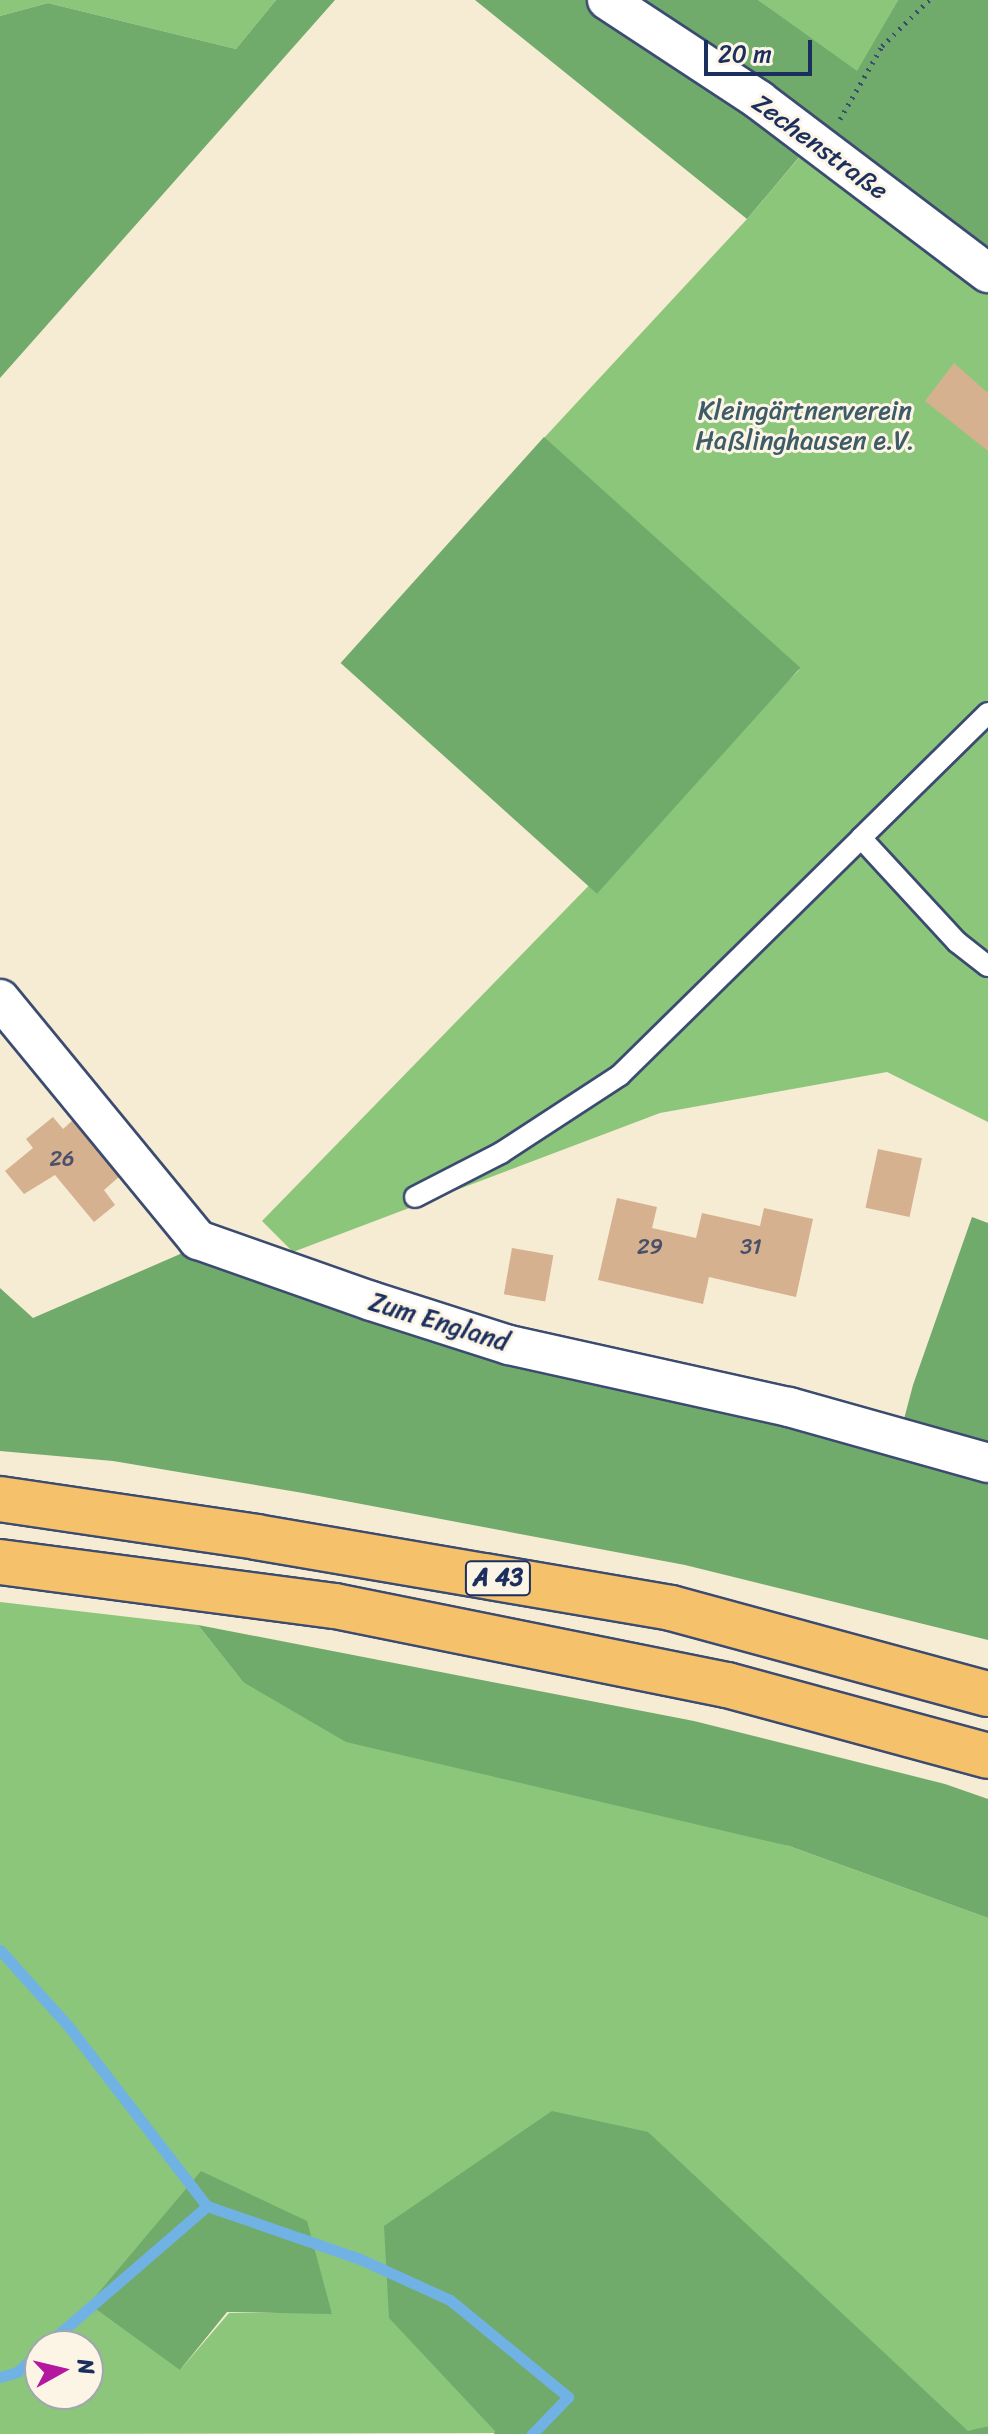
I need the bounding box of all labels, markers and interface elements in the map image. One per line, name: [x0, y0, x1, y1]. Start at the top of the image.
scale bar: [708, 24, 816, 74]
text: 20 m: [718, 33, 772, 75]
street label: Zechenstraße: [746, 87, 894, 207]
park label: Kleingärtnerverein Haßlinghausen e.V.: [695, 395, 915, 456]
house number: 26: [49, 1146, 75, 1172]
house number: 29: [637, 1234, 663, 1260]
house number: 31: [740, 1234, 762, 1260]
street label: Zum England: [365, 1286, 513, 1358]
road number: A 43: [464, 1558, 532, 1598]
north arrow: [24, 2330, 104, 2410]
text: N: [66, 2357, 107, 2377]

